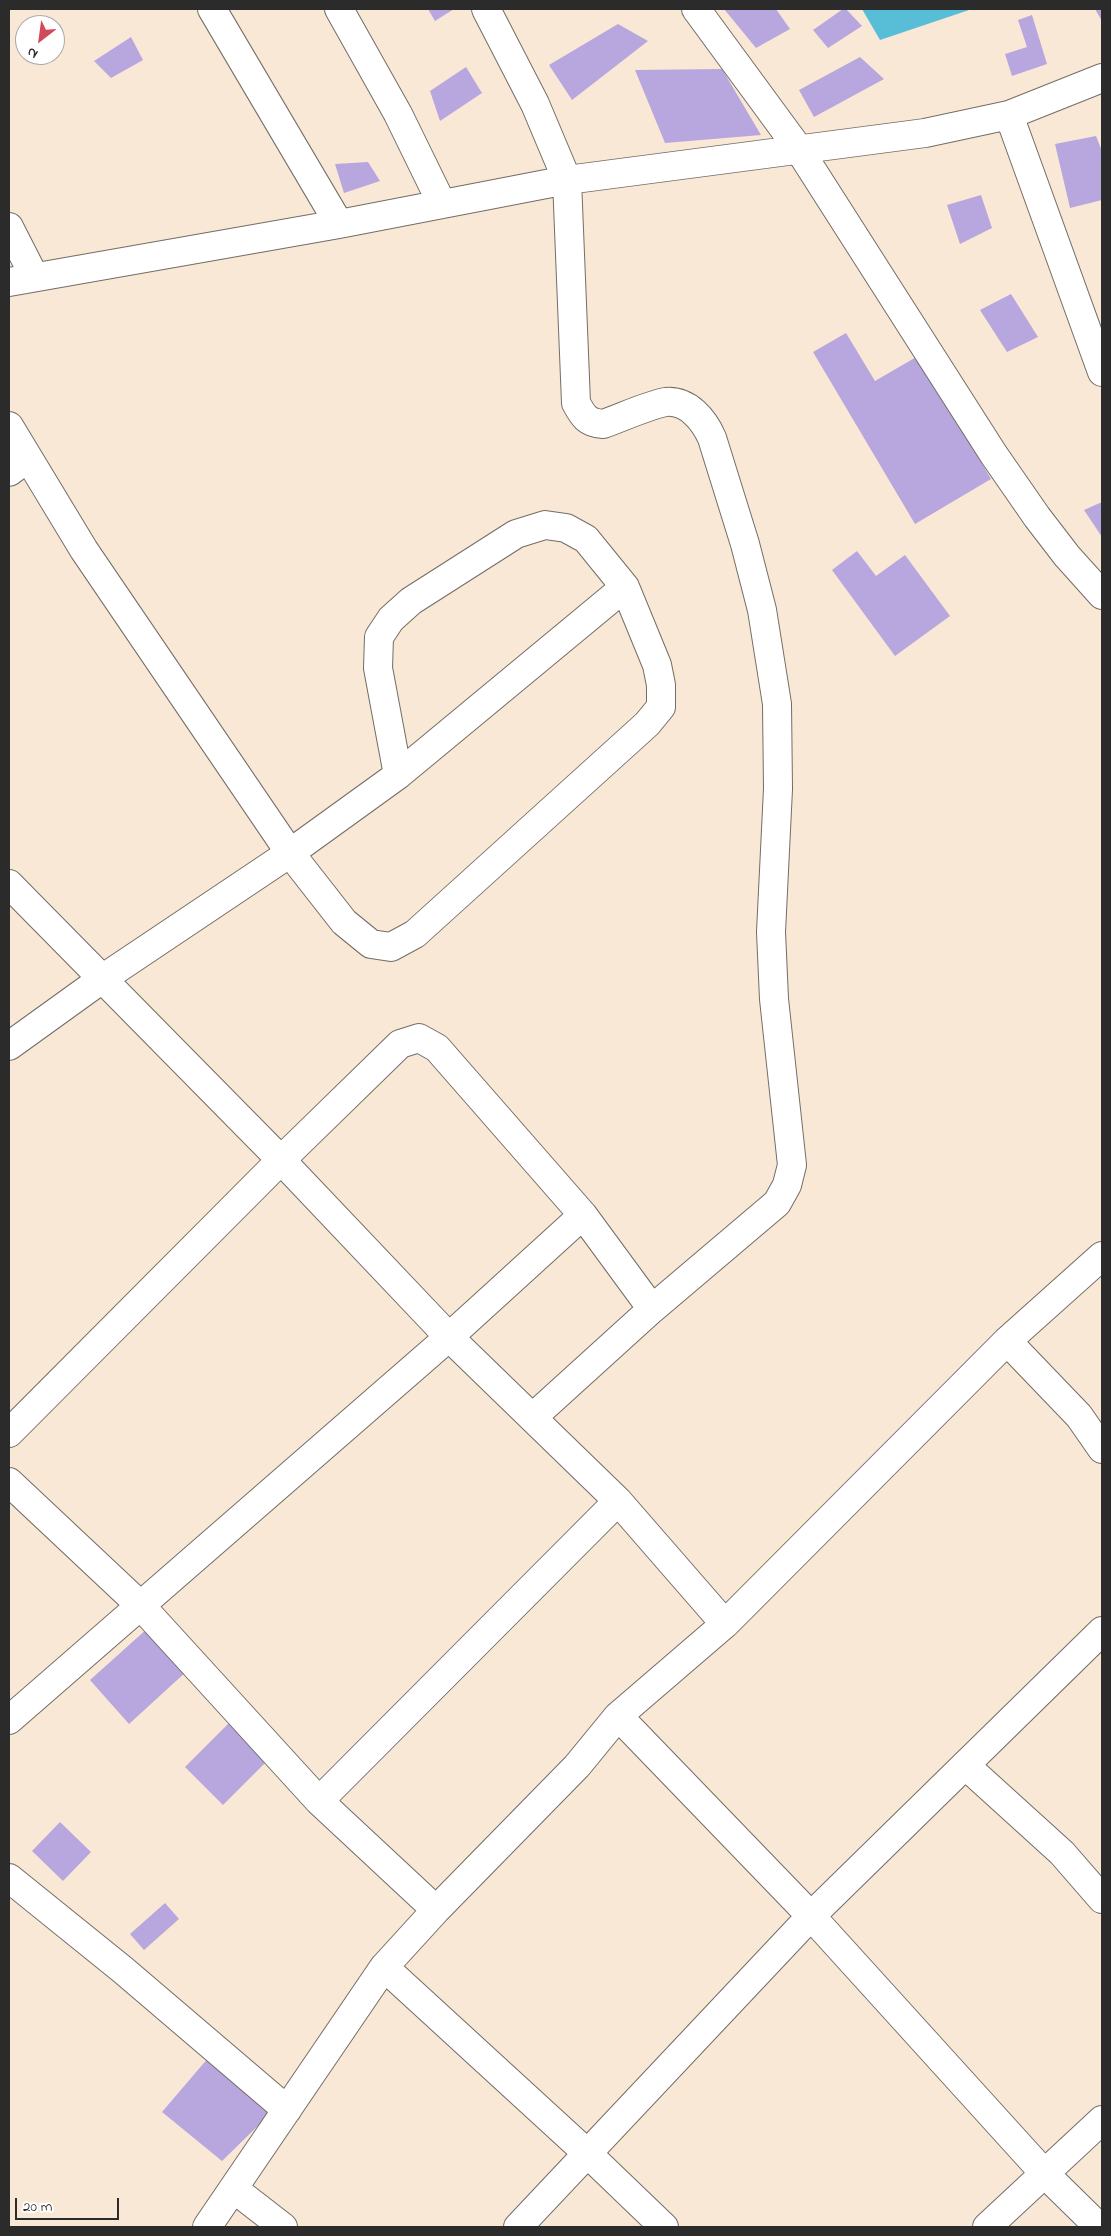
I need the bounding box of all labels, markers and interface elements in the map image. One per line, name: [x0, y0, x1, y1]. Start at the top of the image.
north arrow: [15, 15, 65, 65]
text: N: [23, 41, 42, 64]
scale bar: [18, 2188, 121, 2220]
text: 20 m: [23, 2196, 52, 2218]

